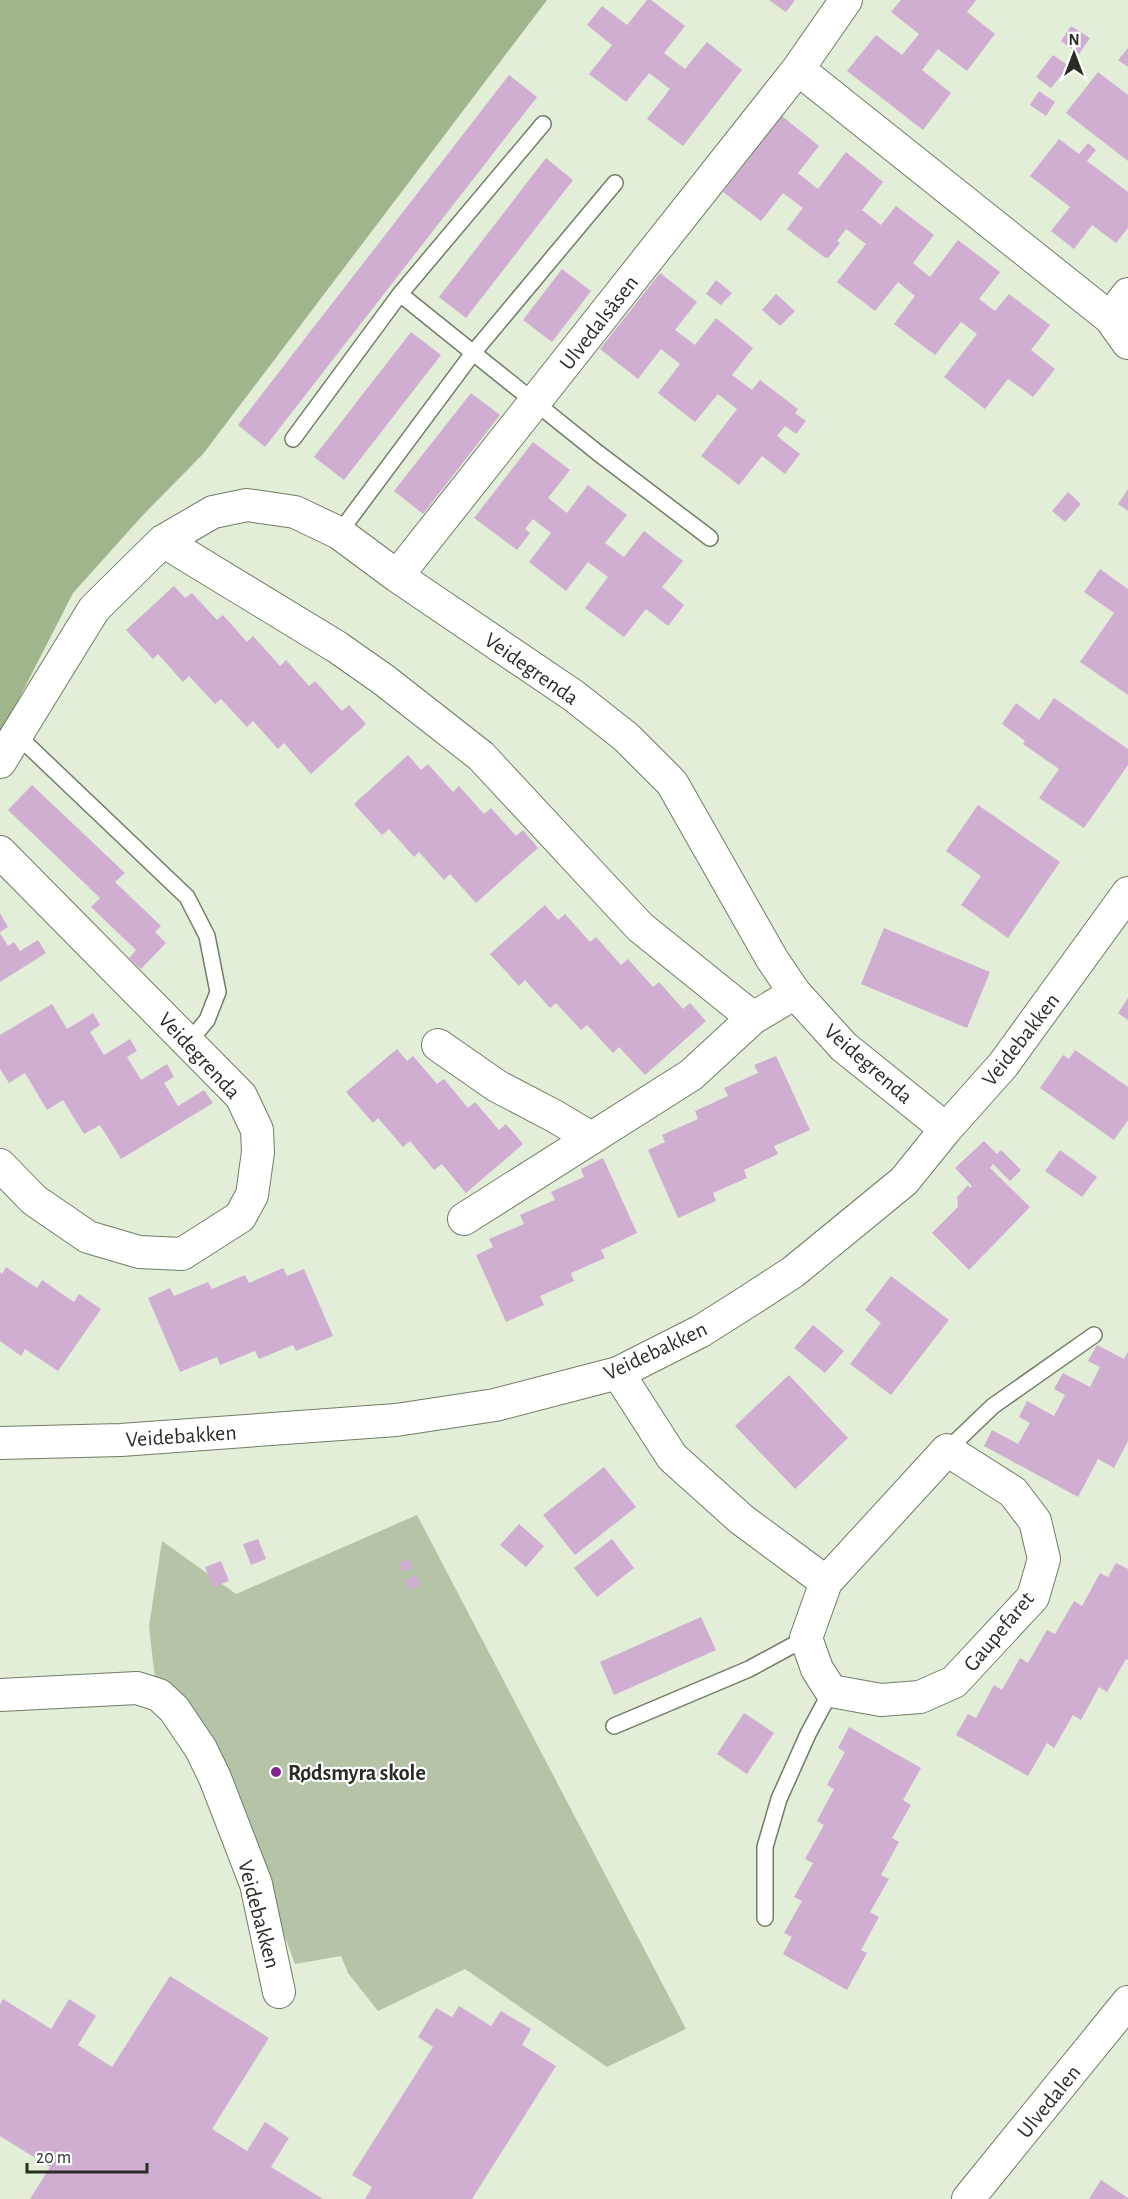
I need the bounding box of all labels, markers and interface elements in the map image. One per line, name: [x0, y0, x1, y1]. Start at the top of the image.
north arrow: [1044, 24, 1104, 84]
text: N: [1068, 32, 1080, 48]
street label: Ulvedalsåsen: [555, 271, 642, 374]
street label: Veidegrenda: [480, 629, 582, 709]
street label: Veidebakken: [978, 989, 1064, 1090]
street label: Veidegrenda: [154, 1008, 245, 1103]
street label: Veidegrenda: [820, 1020, 917, 1108]
street label: Veidebakken: [600, 1317, 710, 1384]
street label: Veidebakken: [125, 1421, 237, 1451]
street label: Gaupefaret: [959, 1588, 1038, 1676]
place label: Rødsmyra skole: [288, 1762, 426, 1785]
marker: Rødsmyra skole: [269, 1765, 283, 1779]
street label: Veidebakken: [234, 1858, 284, 1971]
street label: Ulvedalen: [1013, 2061, 1085, 2142]
scale bar: [27, 2136, 147, 2174]
text: 20 m: [36, 2149, 71, 2167]

